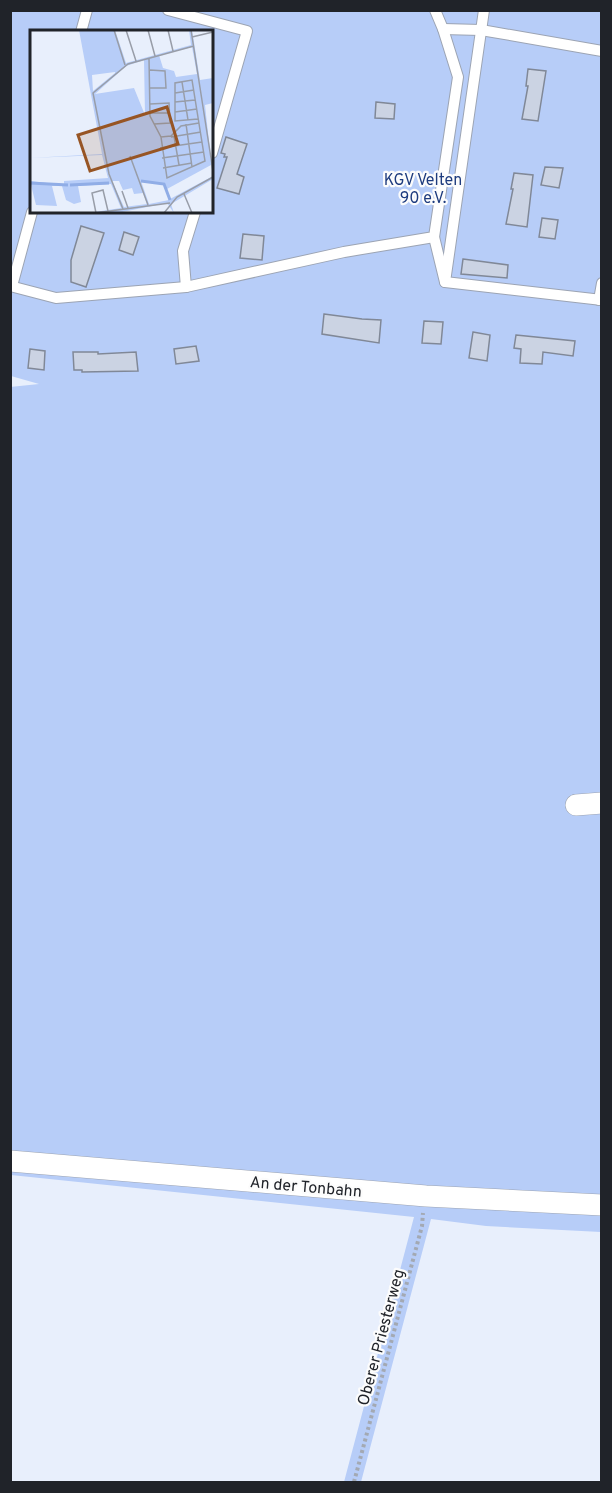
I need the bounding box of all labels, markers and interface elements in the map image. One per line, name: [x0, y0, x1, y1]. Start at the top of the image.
inset map: [30, 30, 213, 213]
park label: KGV Velten 90 e.V.: [384, 171, 462, 209]
street label: An der Tonbahn: [249, 1173, 363, 1203]
street label: Oberer Priesterweg: [354, 1267, 410, 1408]

